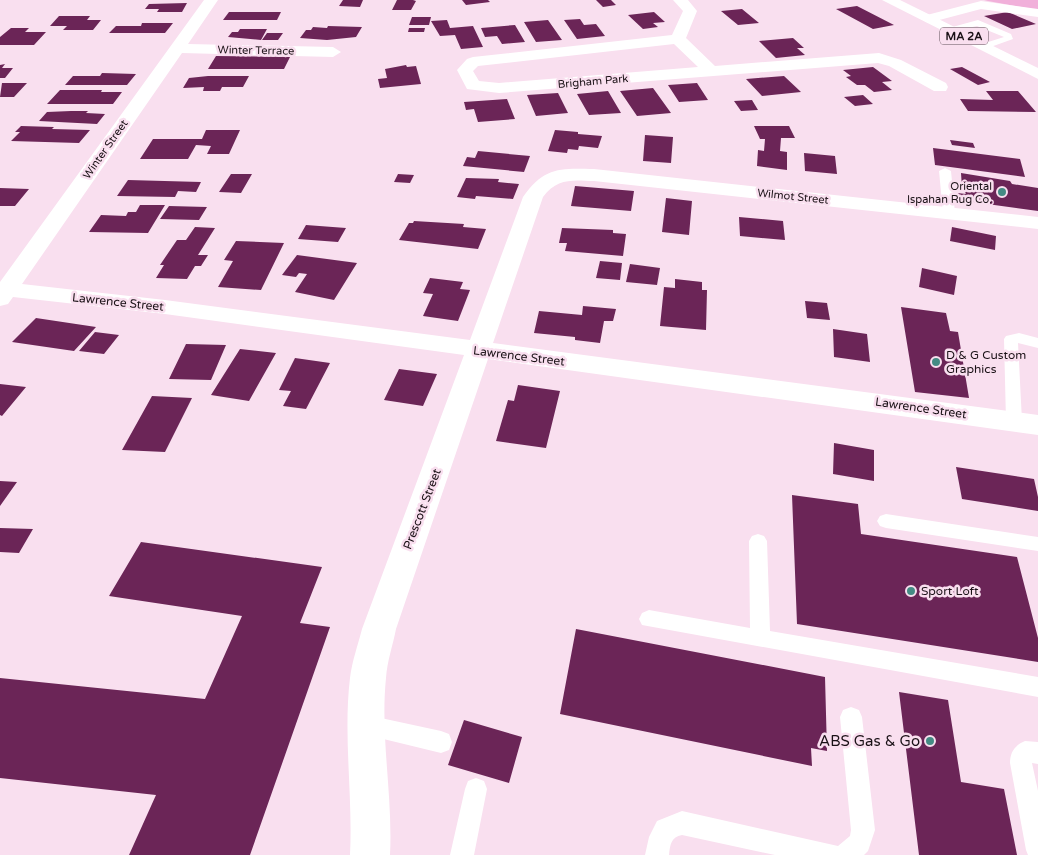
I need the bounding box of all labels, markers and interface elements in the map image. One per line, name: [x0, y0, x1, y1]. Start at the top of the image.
road number: MA 2A: [940, 28, 988, 44]
street label: Winter Terrace: [218, 43, 294, 58]
street label: Brigham Park: [557, 72, 629, 91]
street label: Winter Street: [80, 117, 131, 181]
place label: Oriental Ispahan Rug Co.: [907, 180, 992, 206]
street label: Wilmot Street: [757, 186, 829, 207]
marker: Oriental Ispahan Rug Co.: [996, 186, 1008, 198]
street label: Lawrence Street: [71, 290, 165, 314]
street label: Lawrence Street: [472, 343, 566, 369]
place label: D & G Custom Graphics: [946, 348, 1026, 376]
marker: D & G Custom Graphics: [930, 356, 942, 368]
street label: Lawrence Street: [874, 395, 968, 421]
street label: Prescott Street: [400, 466, 444, 551]
place label: Sport Loft: [921, 584, 979, 598]
marker: Sport Loft: [905, 585, 917, 597]
place label: ABS Gas & Go: [819, 732, 920, 750]
marker: ABS Gas & Go: [924, 735, 936, 747]

